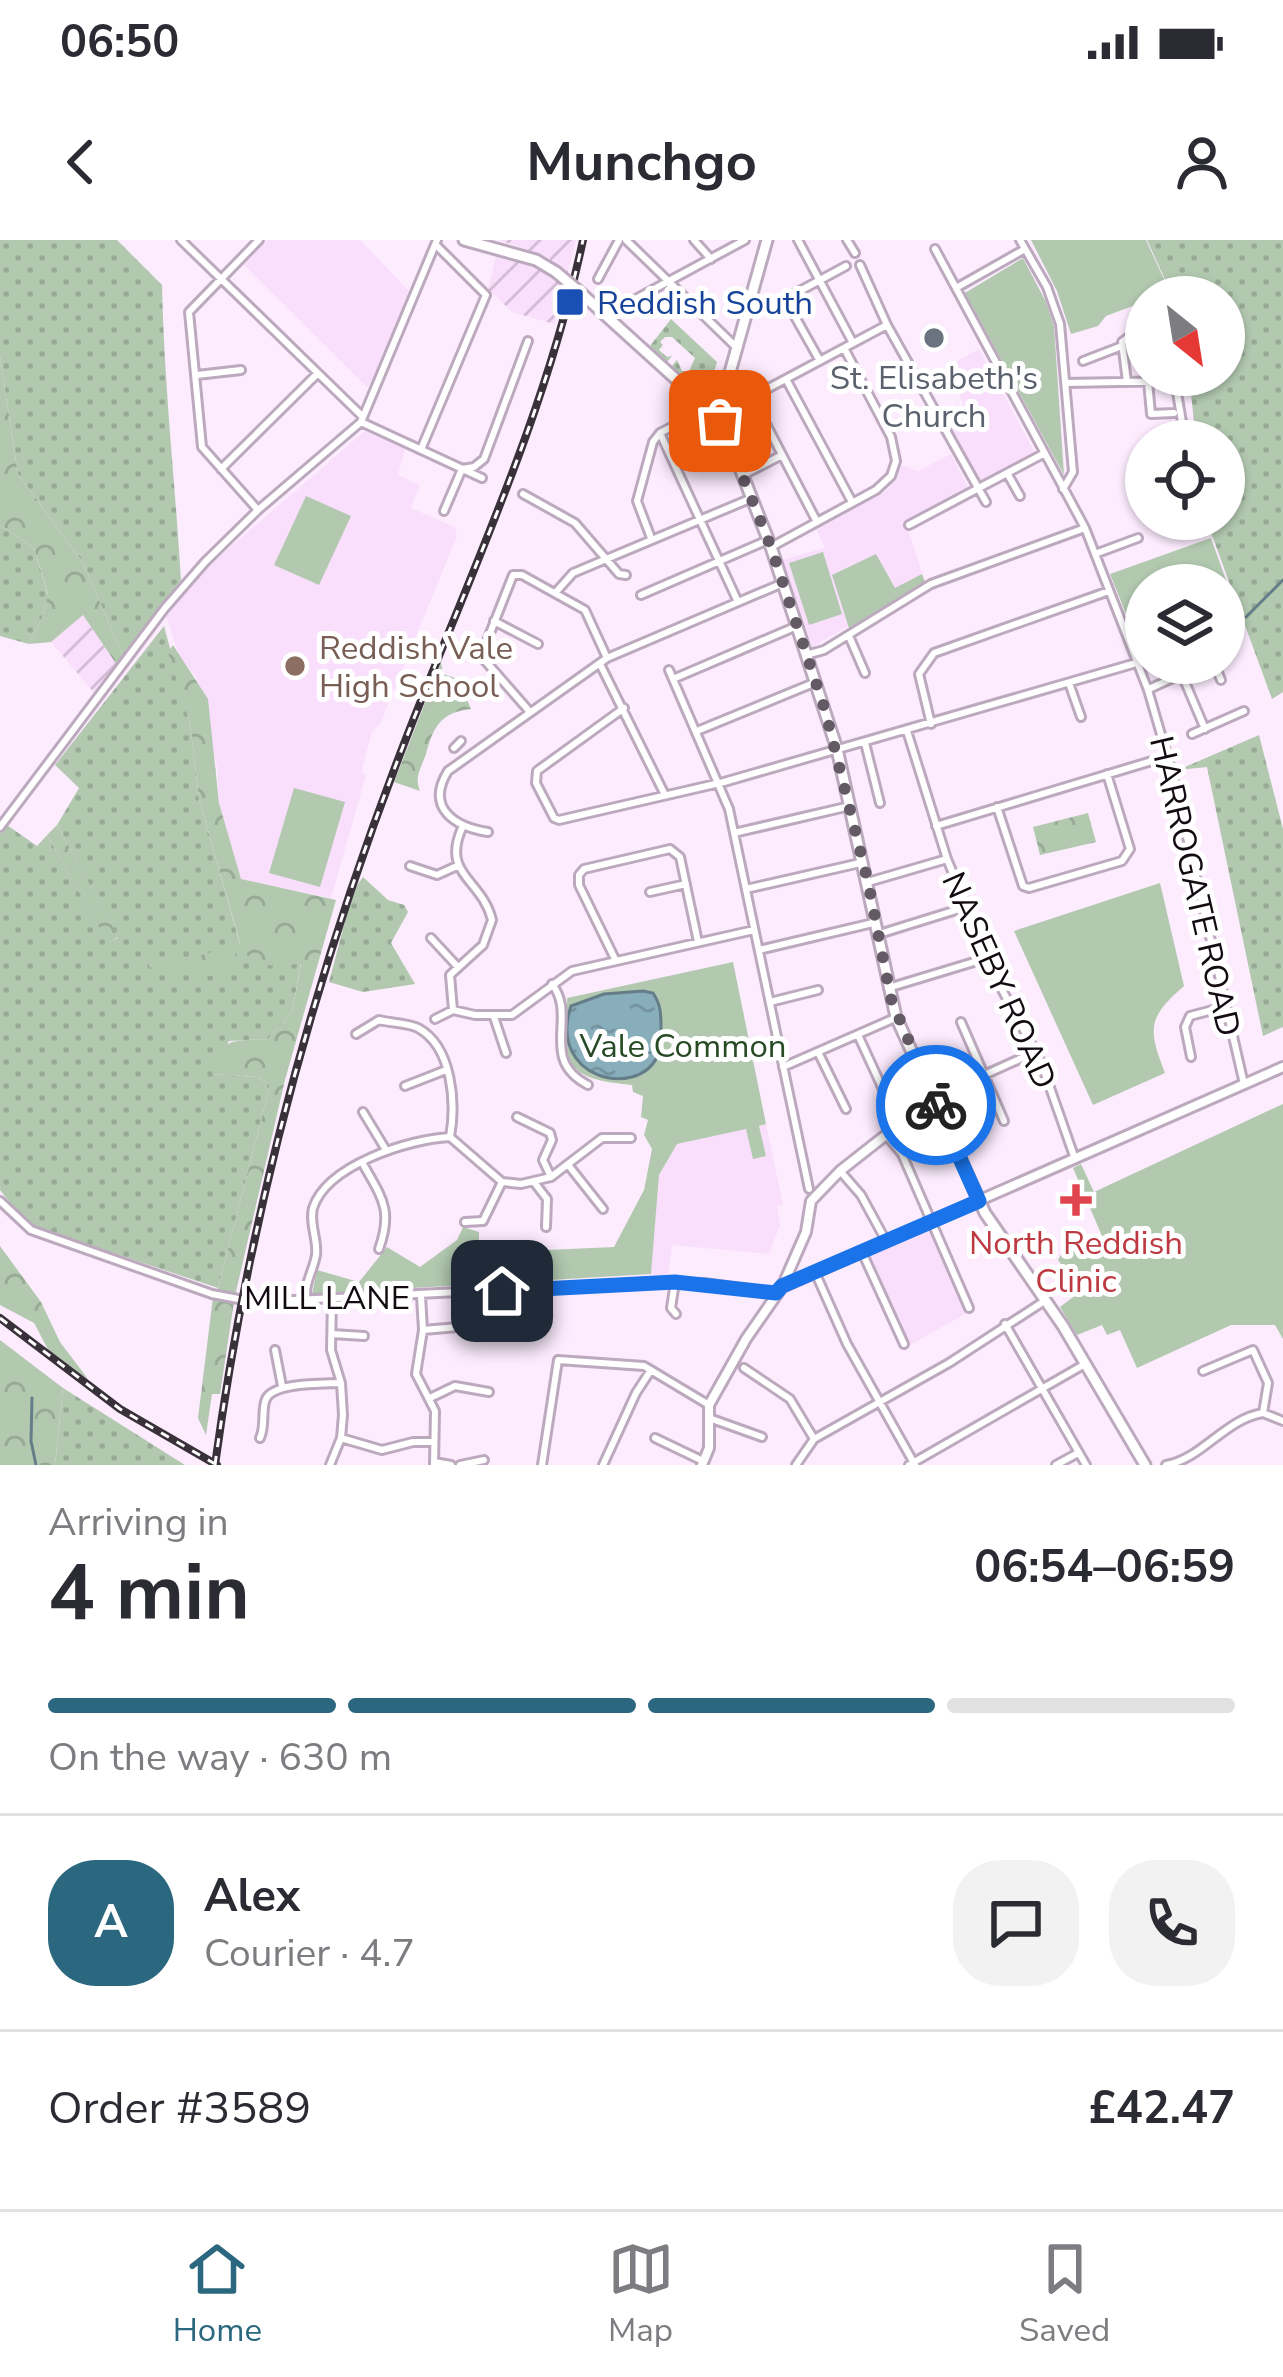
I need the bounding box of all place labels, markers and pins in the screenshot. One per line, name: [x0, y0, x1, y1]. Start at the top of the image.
place label: Reddish South: [597, 281, 813, 326]
marker: Reddish South: [554, 286, 586, 318]
marker: St. Elisabeth's Church: [921, 325, 947, 351]
place label: St. Elisabeth's Church: [830, 356, 1038, 439]
pin: [669, 370, 771, 472]
place label: Reddish Vale High School: [319, 626, 513, 709]
marker: Reddish Vale High School: [282, 653, 308, 679]
marker: North Reddish Clinic: [1060, 1184, 1092, 1216]
place label: North Reddish Clinic: [969, 1221, 1183, 1304]
pin: [451, 1240, 553, 1342]

